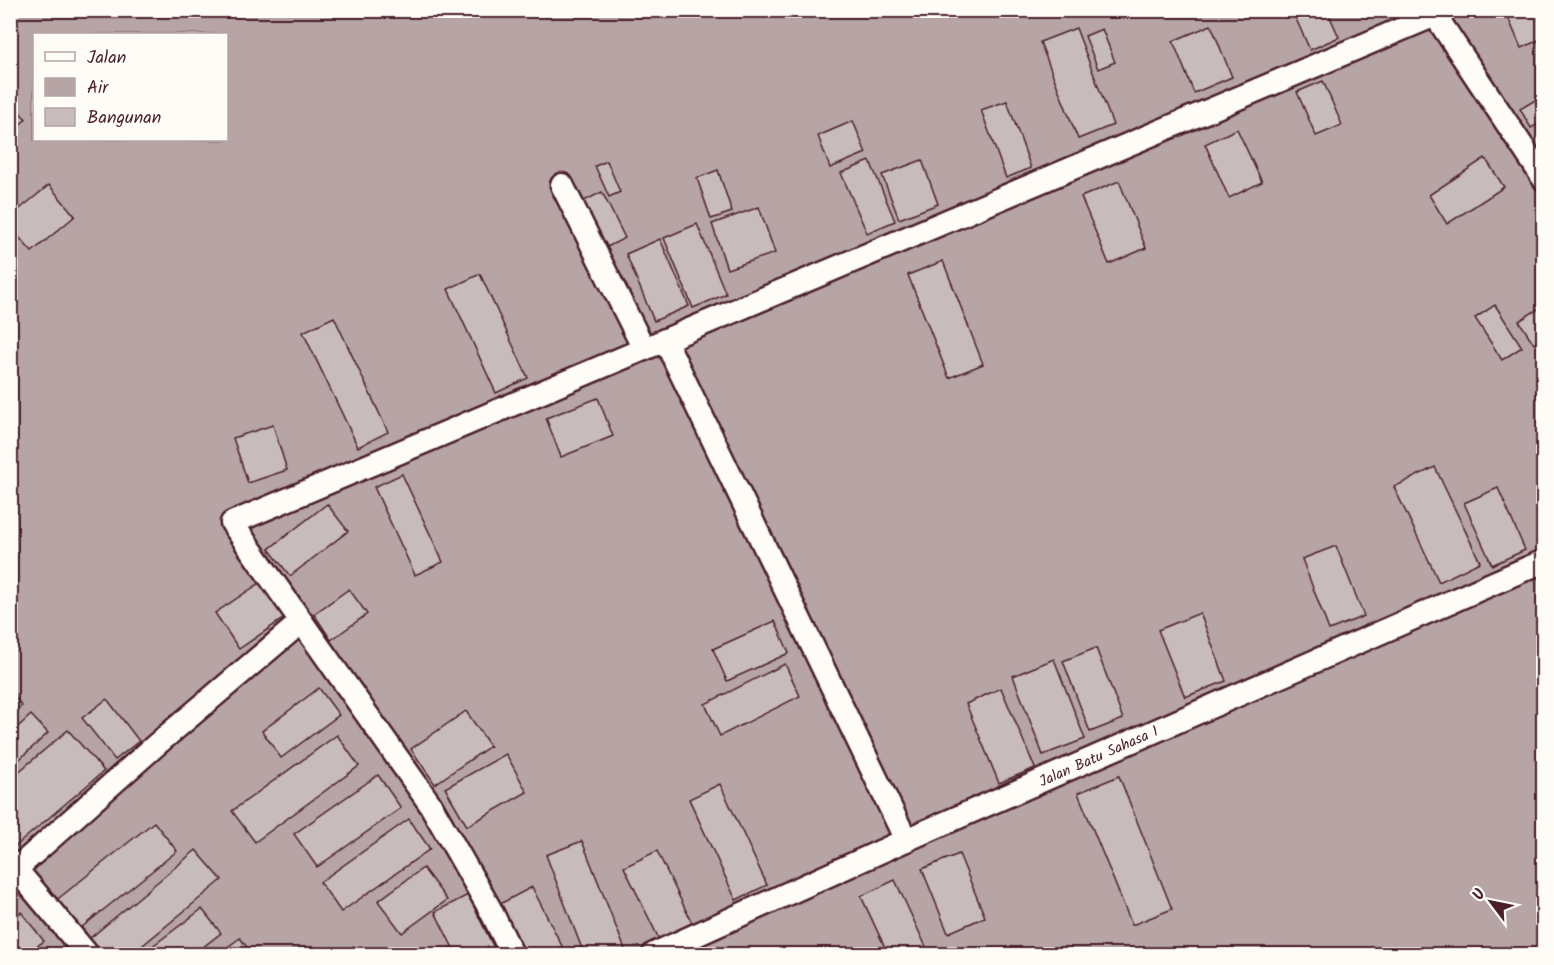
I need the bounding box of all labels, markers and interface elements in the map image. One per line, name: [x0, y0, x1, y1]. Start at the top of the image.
legend: [33, 33, 228, 141]
text: Jalan: [87, 44, 126, 73]
text: Air: [87, 74, 109, 103]
text: Bangunan: [87, 104, 161, 133]
street label: Jalan Batu Sahasa 1: [1035, 720, 1163, 794]
north arrow: [1461, 872, 1521, 932]
text: U: [1466, 884, 1493, 906]

